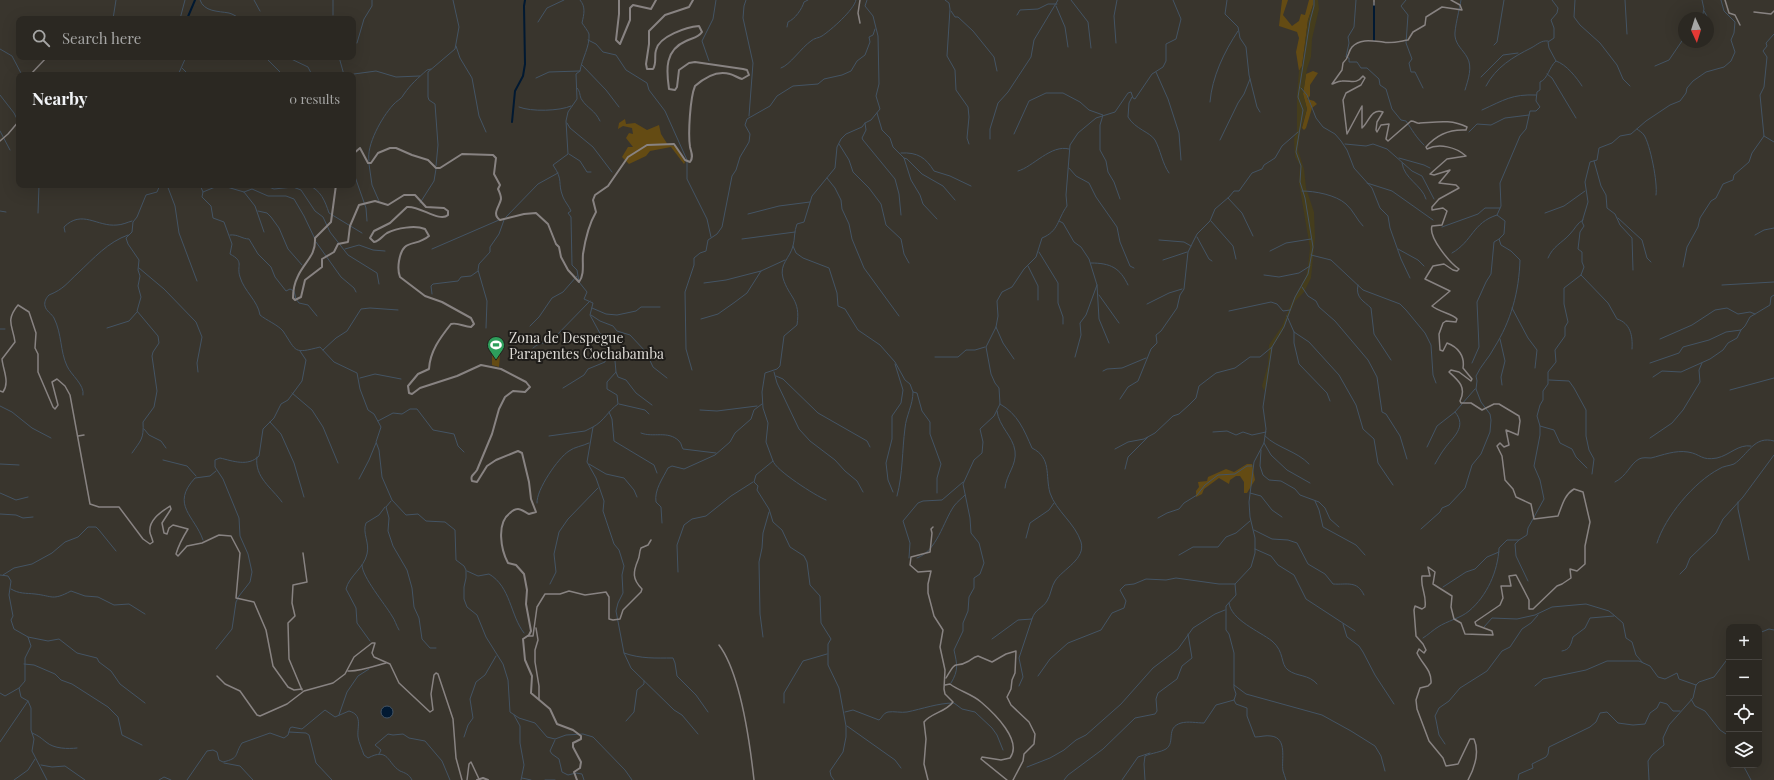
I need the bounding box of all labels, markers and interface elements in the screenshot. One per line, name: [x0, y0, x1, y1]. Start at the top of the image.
north arrow: [1678, 12, 1714, 48]
search box: [16, 16, 356, 60]
icon: search: [30, 27, 52, 49]
text: Search here: [62, 28, 141, 48]
text: Nearby: [32, 87, 87, 109]
text: 0 results: [289, 90, 340, 107]
place label: Zona de Despegue Parapentes Cochabamba: [509, 328, 664, 363]
sports icon: Zona de Despegue Parapentes Cochabamba: [486, 335, 506, 360]
map controls: [1726, 624, 1762, 768]
button: +: [1726, 624, 1762, 660]
button: −: [1726, 660, 1762, 696]
button: locate: [1726, 696, 1762, 732]
button: layers: [1726, 732, 1762, 768]

